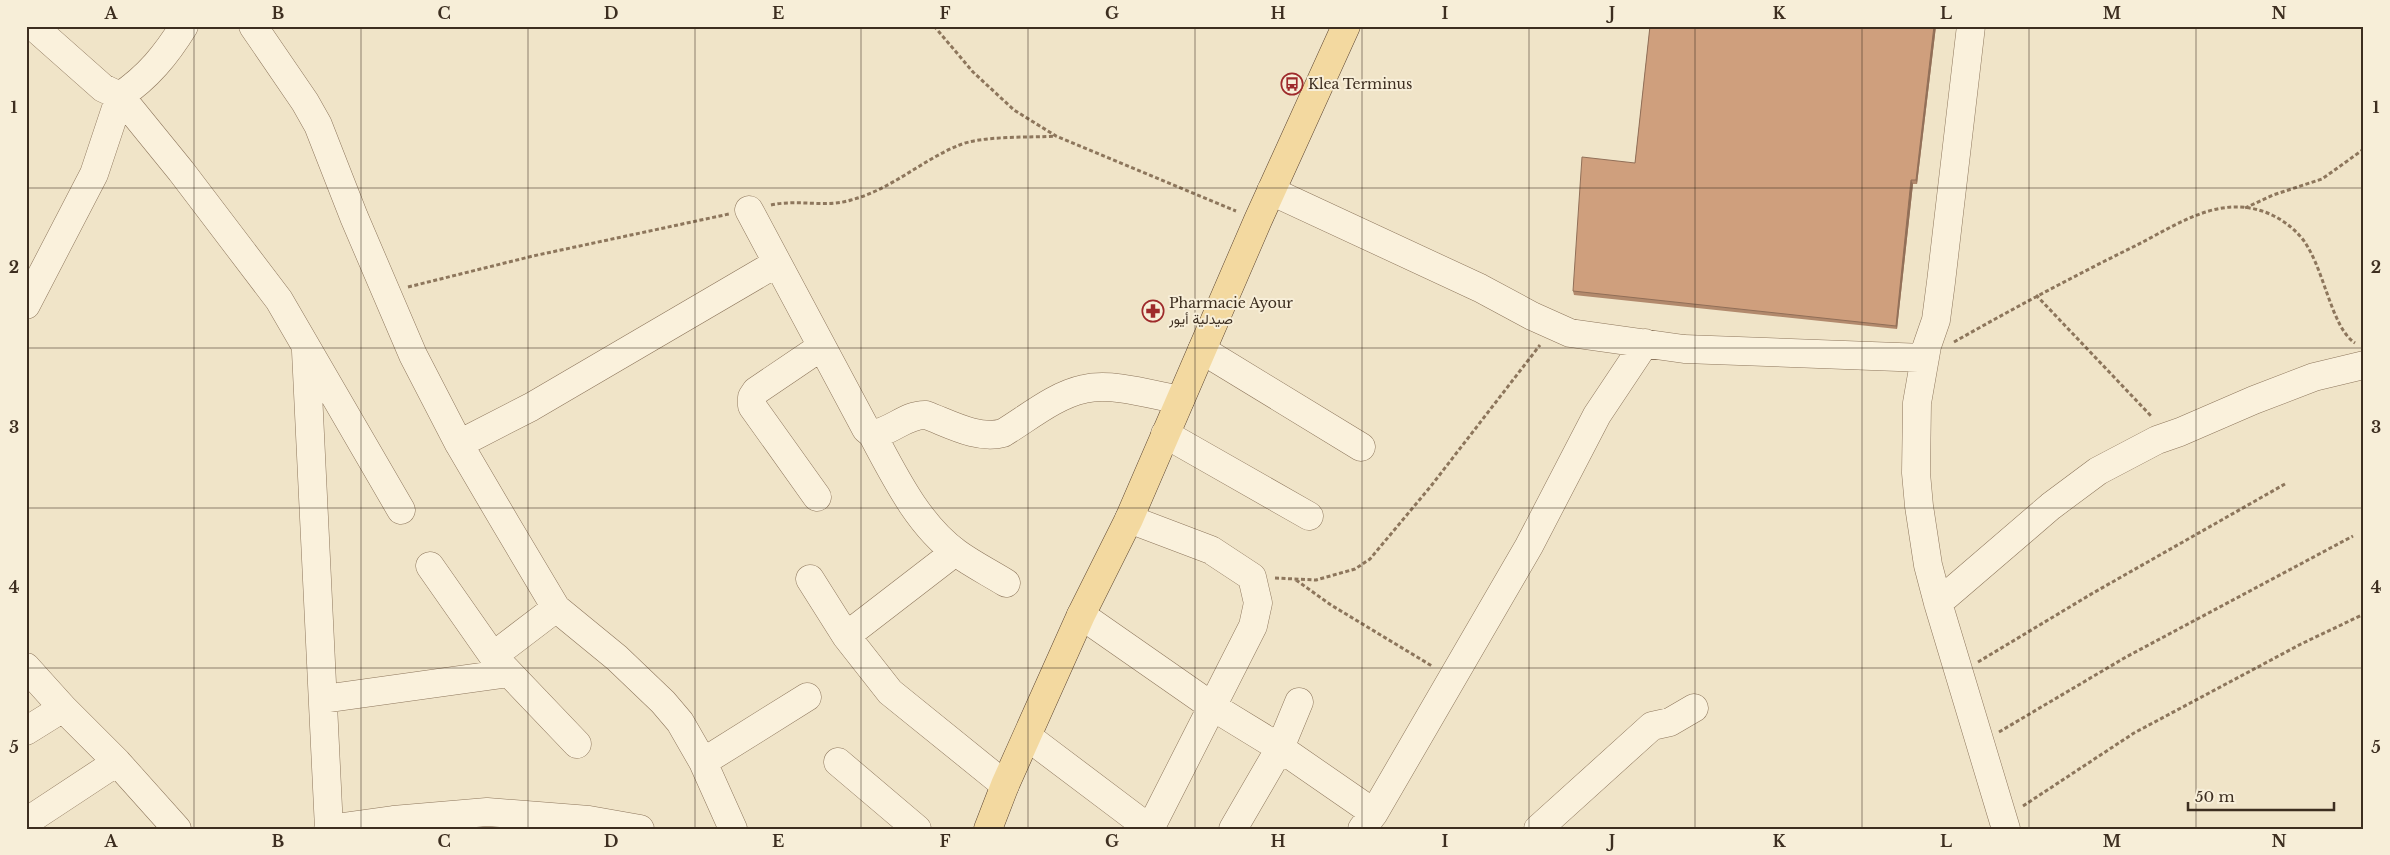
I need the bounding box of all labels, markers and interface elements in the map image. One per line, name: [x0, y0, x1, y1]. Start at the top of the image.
text: A: [104, 3, 119, 23]
text: B: [272, 3, 285, 23]
text: C: [437, 3, 451, 23]
text: D: [604, 3, 618, 23]
text: E: [772, 3, 784, 23]
text: F: [939, 3, 951, 23]
text: G: [1105, 3, 1119, 23]
text: H: [1270, 3, 1286, 23]
text: I: [1442, 3, 1449, 23]
text: J: [1606, 3, 1615, 23]
text: K: [1772, 3, 1786, 23]
text: L: [1940, 3, 1952, 23]
text: M: [2103, 3, 2121, 23]
text: N: [2271, 3, 2287, 23]
bus stop icon: Klea Terminus: [1280, 72, 1304, 96]
place label: Klea Terminus: [1308, 75, 1412, 93]
text: 1: [11, 97, 18, 117]
text: 1: [2373, 97, 2380, 117]
text: 2: [9, 257, 19, 277]
text: 2: [2371, 257, 2381, 277]
place label: Pharmacie Ayour صيدلية أيور: [1168, 294, 1293, 328]
pharmacy icon: Pharmacie Ayour صيدلية أيور: [1141, 299, 1165, 323]
text: 3: [9, 417, 19, 437]
text: 3: [2371, 417, 2381, 437]
text: 4: [9, 577, 19, 597]
text: 4: [2371, 577, 2381, 597]
text: 5: [9, 737, 19, 757]
text: 5: [2371, 737, 2381, 757]
scale bar: [2188, 780, 2334, 812]
text: 50 m: [2195, 787, 2235, 806]
text: A: [104, 831, 119, 851]
text: B: [272, 831, 285, 851]
text: C: [437, 831, 451, 851]
text: D: [604, 831, 618, 851]
text: E: [772, 831, 784, 851]
text: F: [939, 831, 951, 851]
text: G: [1105, 831, 1119, 851]
text: H: [1270, 831, 1286, 851]
text: I: [1442, 831, 1449, 851]
text: J: [1606, 831, 1615, 851]
text: K: [1772, 831, 1786, 851]
text: L: [1940, 831, 1952, 851]
text: M: [2103, 831, 2121, 851]
text: N: [2271, 831, 2287, 851]

